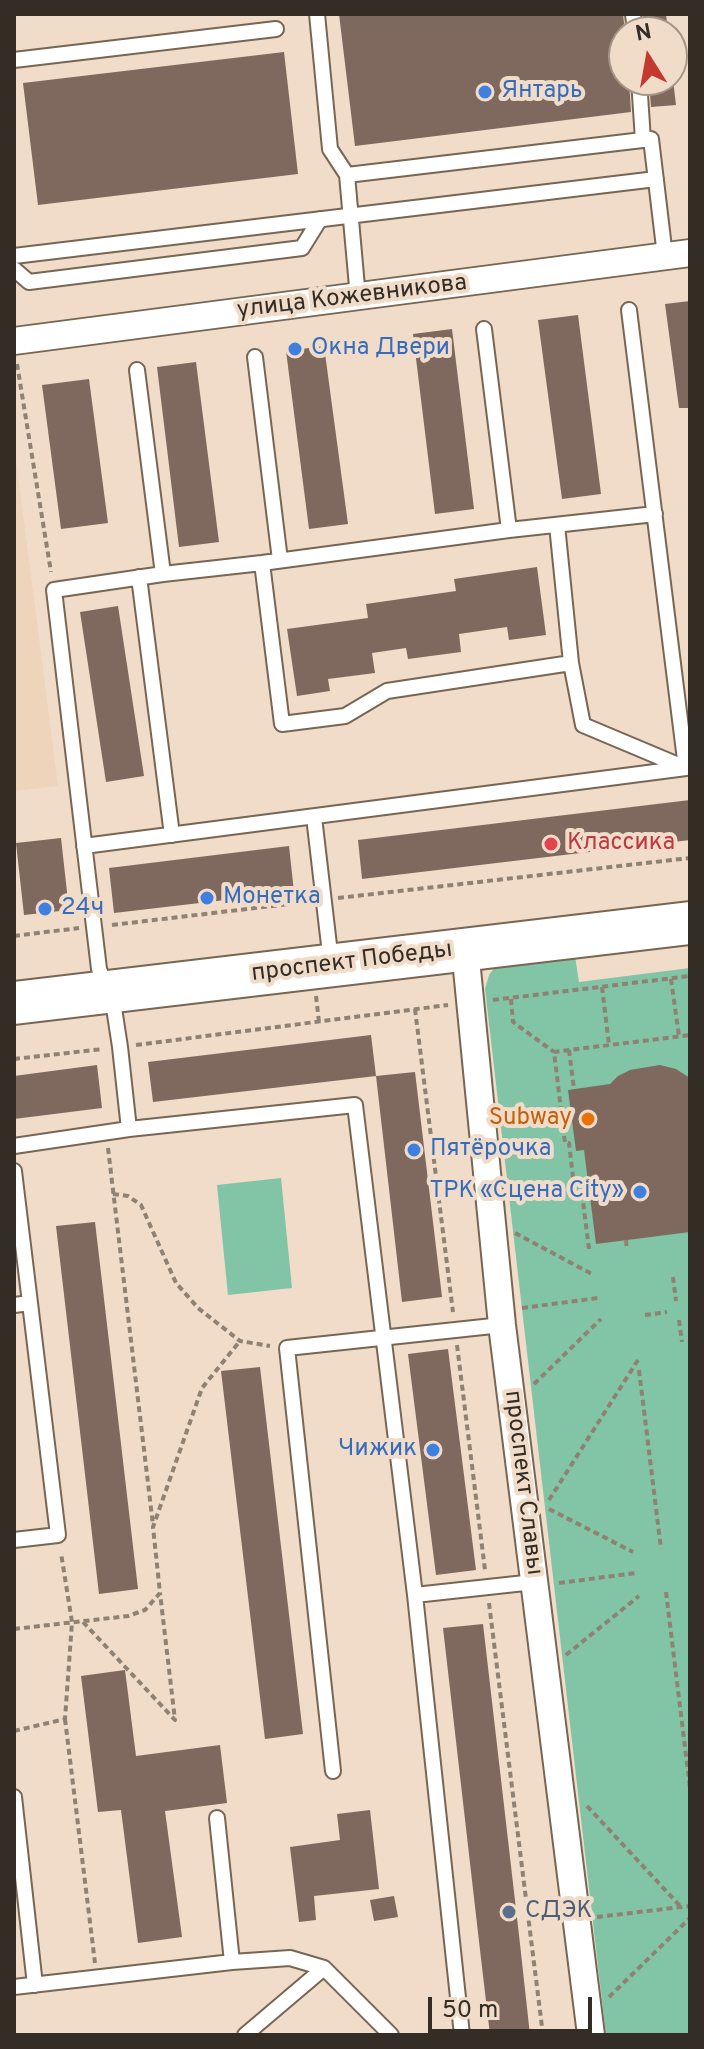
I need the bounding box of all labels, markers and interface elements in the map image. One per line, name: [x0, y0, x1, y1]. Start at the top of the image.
north arrow: [608, 16, 688, 96]
text: N: [633, 19, 654, 49]
place label: Янтарь: [501, 78, 582, 106]
marker: Янтарь: [476, 83, 494, 101]
street label: улица Кожевникова: [235, 270, 469, 326]
place label: Окна Двери: [311, 335, 450, 363]
marker: Окна Двери: [286, 340, 304, 358]
place label: Классика: [567, 830, 675, 858]
marker: Классика: [542, 835, 560, 853]
place label: Монетка: [223, 884, 321, 912]
marker: Монетка: [198, 889, 216, 907]
place label: 24ч: [61, 895, 104, 923]
marker: 24ч: [36, 900, 54, 918]
street label: проспект Победы: [250, 936, 454, 990]
place label: Subway: [489, 1105, 572, 1133]
marker: Subway: [579, 1110, 597, 1128]
place label: Пятёрочка: [430, 1136, 551, 1164]
marker: Пятёрочка: [405, 1141, 423, 1159]
place label: ТРК «Сцена City»: [429, 1178, 624, 1206]
marker: ТРК «Сцена City»: [631, 1183, 649, 1201]
street label: проспект Славы: [496, 1389, 548, 1577]
place label: Чижик: [338, 1436, 417, 1464]
marker: Чижик: [424, 1441, 442, 1459]
place label: СДЭК: [525, 1898, 592, 1926]
marker: СДЭК: [500, 1903, 518, 1921]
scale bar: [432, 1981, 596, 2031]
text: 50 m: [442, 1996, 498, 2026]

